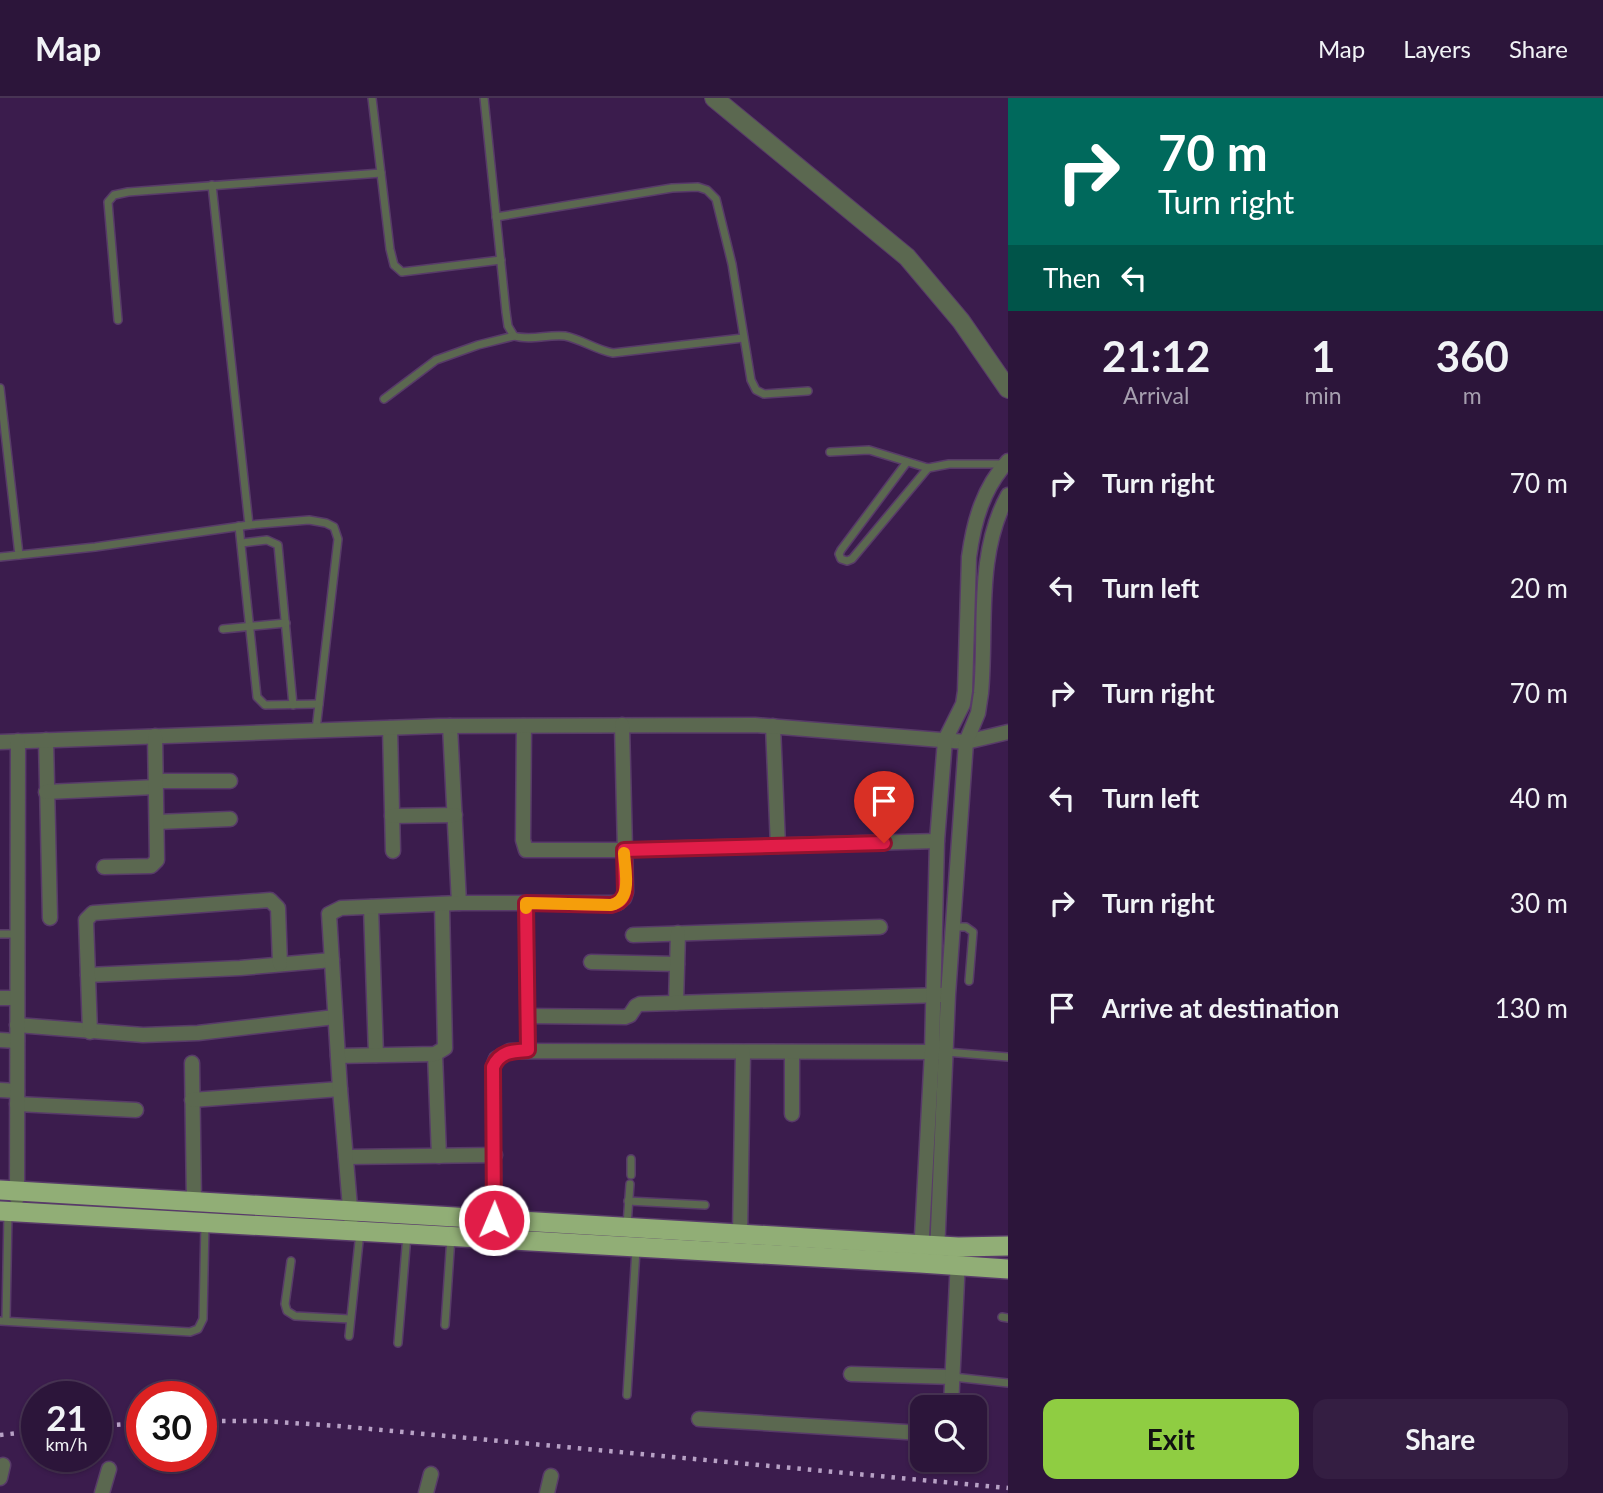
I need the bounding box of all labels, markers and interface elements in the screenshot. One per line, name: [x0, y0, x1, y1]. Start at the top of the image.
text: Map: [35, 28, 101, 68]
text: Map: [1318, 34, 1365, 63]
text: Layers: [1403, 34, 1471, 63]
text: Share: [1509, 34, 1568, 63]
text: 70 m: [1158, 123, 1268, 181]
icon: right: [1043, 126, 1134, 217]
text: Turn right: [1158, 182, 1294, 221]
icon: left: [1115, 259, 1153, 297]
text: Then: [1043, 262, 1101, 294]
text: 21:12: [1102, 331, 1210, 381]
text: 1: [1311, 331, 1335, 381]
text: 360: [1436, 331, 1509, 381]
text: Arrival: [1123, 381, 1189, 409]
text: min: [1304, 381, 1342, 409]
text: m: [1463, 381, 1482, 409]
icon: right: [1043, 464, 1081, 502]
text: Turn right: [1102, 467, 1215, 499]
text: 70 m: [1510, 467, 1568, 499]
icon: left: [1043, 569, 1081, 607]
text: Turn left: [1102, 572, 1199, 604]
text: 20 m: [1510, 572, 1568, 604]
icon: right: [1043, 674, 1081, 712]
text: Turn right: [1102, 677, 1215, 709]
text: 70 m: [1510, 677, 1568, 709]
pin: [854, 771, 914, 843]
icon: left: [1043, 779, 1081, 817]
icon: arrive: [865, 782, 903, 820]
text: Turn left: [1102, 782, 1199, 814]
text: 40 m: [1510, 782, 1568, 814]
icon: right: [1043, 884, 1081, 922]
text: Turn right: [1102, 887, 1215, 919]
text: 30 m: [1510, 887, 1568, 919]
icon: arrive: [1043, 989, 1081, 1027]
text: Arrive at destination: [1102, 992, 1339, 1024]
text: 130 m: [1495, 992, 1568, 1024]
position arrow: [457, 1183, 531, 1257]
speed limit sign: 30: [126, 1381, 217, 1472]
map controls: [910, 1395, 987, 1472]
button: search: [910, 1395, 987, 1472]
text: 21: [46, 1396, 87, 1438]
button: Exit: [1043, 1399, 1299, 1479]
button: Share: [1313, 1399, 1568, 1479]
text: km/h: [45, 1433, 88, 1455]

